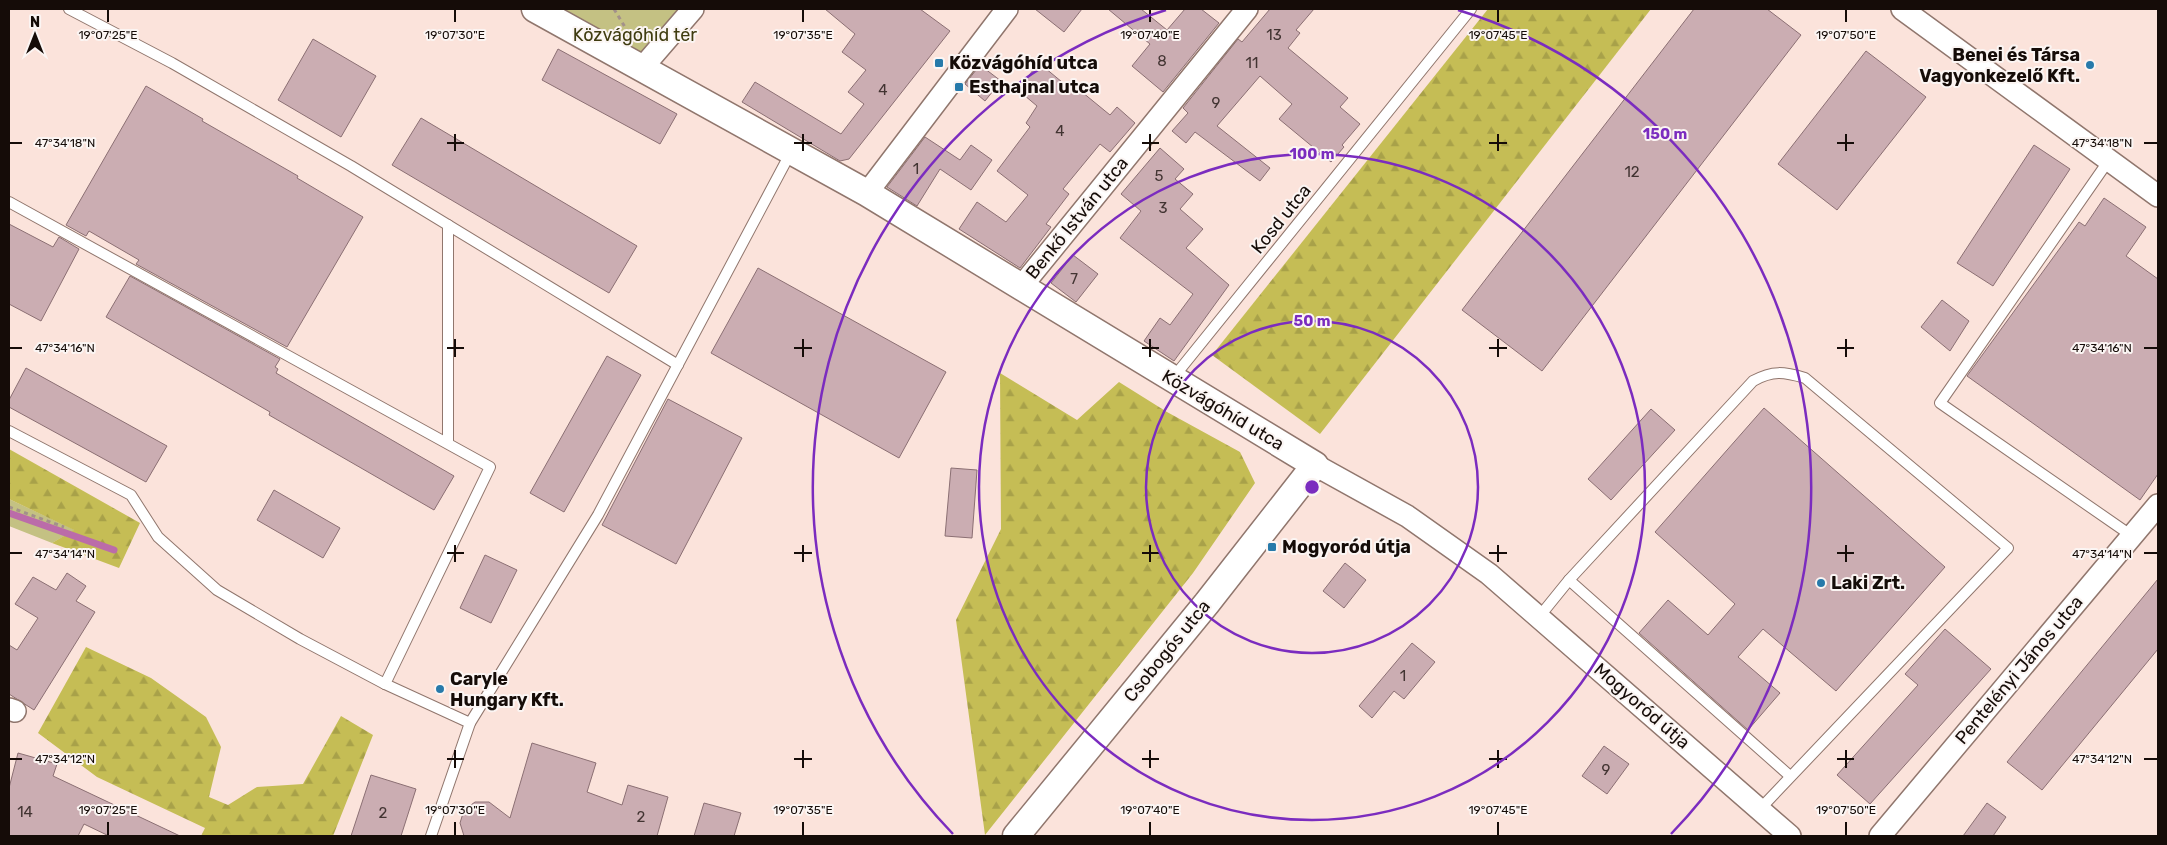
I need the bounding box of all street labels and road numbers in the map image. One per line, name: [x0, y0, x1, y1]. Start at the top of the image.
street label: Benkő István utca: [1021, 153, 1133, 283]
street label: Kosd utca: [1246, 180, 1316, 258]
street label: Közvágóhíd utca: [1158, 365, 1288, 455]
street label: Pentelényi János utca: [1950, 591, 2088, 749]
street label: Csobogós utca: [1119, 596, 1215, 706]
street label: Mogyoród útja: [1590, 658, 1694, 754]

